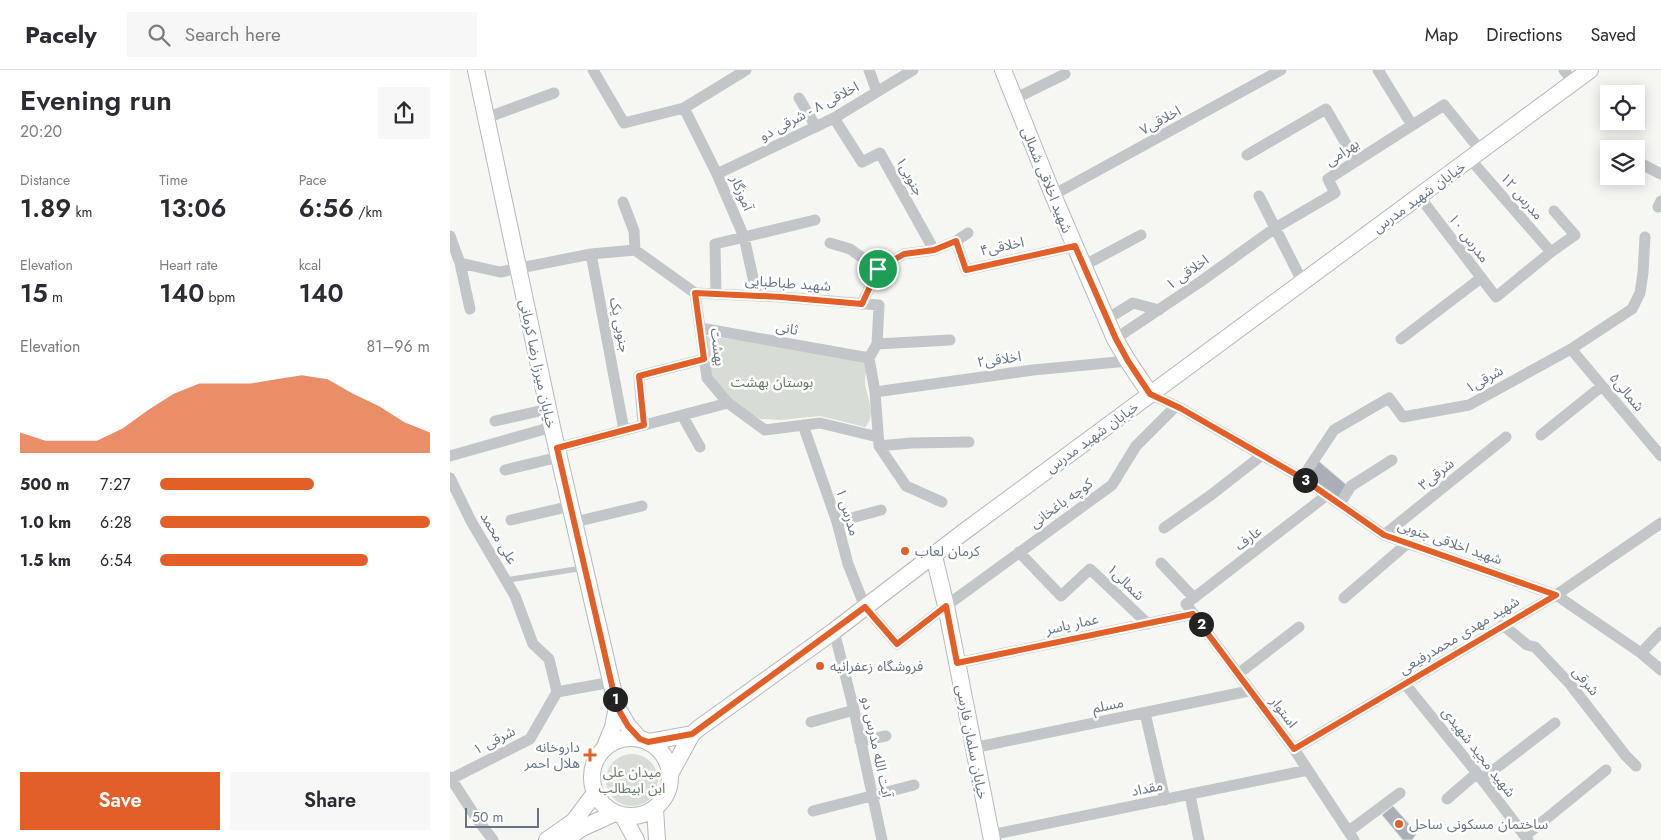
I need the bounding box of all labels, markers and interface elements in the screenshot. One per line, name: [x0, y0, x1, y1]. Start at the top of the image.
search box: [127, 12, 477, 57]
text: Pacely: [25, 17, 97, 52]
icon: search: [145, 21, 173, 49]
text: Search here: [185, 21, 281, 48]
text: Map: [1425, 22, 1458, 48]
text: Directions: [1486, 22, 1562, 48]
text: Saved: [1590, 22, 1636, 48]
street label: اخلاقی ۸ - شرقی دو: [756, 76, 862, 146]
text: Evening run: [20, 80, 172, 121]
map controls: [1600, 85, 1645, 185]
button: locate: [1600, 85, 1645, 130]
button: share: [378, 87, 430, 139]
street label: اخلاقی۷: [1136, 100, 1184, 140]
text: 20:20: [20, 120, 62, 143]
street label: شهید اخلاقی شمالی: [1017, 124, 1077, 236]
street label: بهرامی: [1321, 133, 1363, 171]
button: layers: [1600, 140, 1645, 185]
street label: جنوبی۱: [891, 153, 929, 199]
street label: خیابان شهید مدرس: [1368, 156, 1470, 238]
street label: مدرس ۱۲: [1496, 168, 1548, 224]
text: Distance: [20, 170, 70, 190]
text: Time: [159, 170, 188, 190]
text: Pace: [299, 170, 327, 190]
street label: آموزگار: [725, 171, 759, 215]
text: 1.89: [20, 190, 71, 226]
text: 13:06: [159, 190, 226, 226]
text: 6:56: [299, 190, 354, 226]
text: km: [71, 202, 92, 222]
text: /km: [354, 202, 383, 222]
street label: مدرس ۱۰: [1444, 209, 1494, 267]
street label: اخلاقی۴: [978, 232, 1026, 260]
pin: [857, 248, 899, 290]
street label: اخلاقی ۱: [1161, 250, 1213, 294]
text: Elevation: [20, 255, 73, 275]
text: Heart rate: [159, 255, 218, 275]
text: kcal: [299, 255, 321, 275]
icon: arrive: [864, 255, 892, 283]
street label: شهید طباطبایی: [744, 270, 832, 296]
text: 15: [20, 275, 48, 311]
text: 140: [159, 275, 204, 311]
text: 140: [299, 275, 344, 311]
text: m: [48, 287, 63, 307]
text: bpm: [204, 287, 235, 307]
street label: جنوبی یک: [605, 296, 635, 354]
street label: خیابان میرزا رضا کرمانی: [515, 298, 561, 430]
street label: ثانی: [774, 316, 800, 340]
street label: بهشت: [706, 327, 730, 367]
text: Elevation: [20, 335, 80, 358]
text: 81–96 m: [367, 335, 430, 358]
street label: اخلاقی۲: [976, 346, 1022, 372]
street label: شرقی۱: [1461, 360, 1507, 398]
street label: شمالی۵: [1605, 368, 1649, 416]
park label: بوستان بهشت: [731, 372, 813, 392]
street label: خیابان شهید مدرس: [1041, 396, 1143, 478]
street label: شرقی۳: [1414, 453, 1458, 495]
pin: 3: [1292, 468, 1318, 492]
text: 3: [1301, 470, 1310, 490]
text: 500 m: [20, 473, 69, 496]
text: 7:27: [100, 473, 131, 496]
street label: کوچه باغخانی: [1025, 473, 1097, 533]
street label: مدرس ۱: [831, 486, 865, 538]
street label: علی محمد: [476, 508, 522, 568]
text: 1.0 km: [20, 511, 71, 534]
text: 6:28: [100, 511, 132, 534]
street label: شهید اخلاقی جنوبی: [1395, 515, 1505, 569]
street label: عارف: [1230, 521, 1266, 555]
place label: کرمان لعاب: [915, 541, 980, 561]
marker: کرمان لعاب: [899, 545, 911, 557]
text: 1.5 km: [20, 549, 71, 572]
text: 6:54: [100, 549, 132, 572]
street label: شمالی۱: [1103, 559, 1149, 605]
street label: شهید مهدی محمدرفیعی: [1395, 591, 1523, 679]
street label: عمار یاسر: [1043, 609, 1100, 640]
pin: 2: [1188, 612, 1214, 636]
text: 2: [1197, 614, 1206, 634]
place label: فروشگاه زعفرانیه: [830, 656, 923, 676]
marker: فروشگاه زعفرانیه: [814, 660, 826, 672]
street label: شرقی: [1568, 662, 1604, 700]
street label: خیابان سلمان فارسی: [951, 683, 993, 801]
pin: 1: [602, 686, 628, 712]
text: 1: [612, 689, 619, 709]
street label: استوار: [1265, 691, 1302, 732]
street label: مسلم: [1091, 692, 1125, 719]
street label: آیت الله مدرس دو: [857, 695, 898, 800]
street label: شهید مجید شهیدی: [1437, 703, 1521, 801]
street label: شرقی ۱: [469, 721, 519, 759]
place label: داروخانه هلال احمر: [523, 737, 580, 773]
marker: داروخانه هلال احمر: [584, 749, 596, 761]
park label: میدان علی ابن ابیطالب: [599, 762, 665, 798]
button: Save: [20, 772, 220, 830]
button: Share: [230, 772, 430, 830]
street label: مقداد: [1130, 775, 1164, 801]
scale bar: [465, 805, 539, 828]
text: 50 m: [472, 807, 503, 827]
place label: ساختمان مسکونی ساحل: [1409, 814, 1548, 834]
marker: ساختمان مسکونی ساحل: [1393, 818, 1405, 830]

